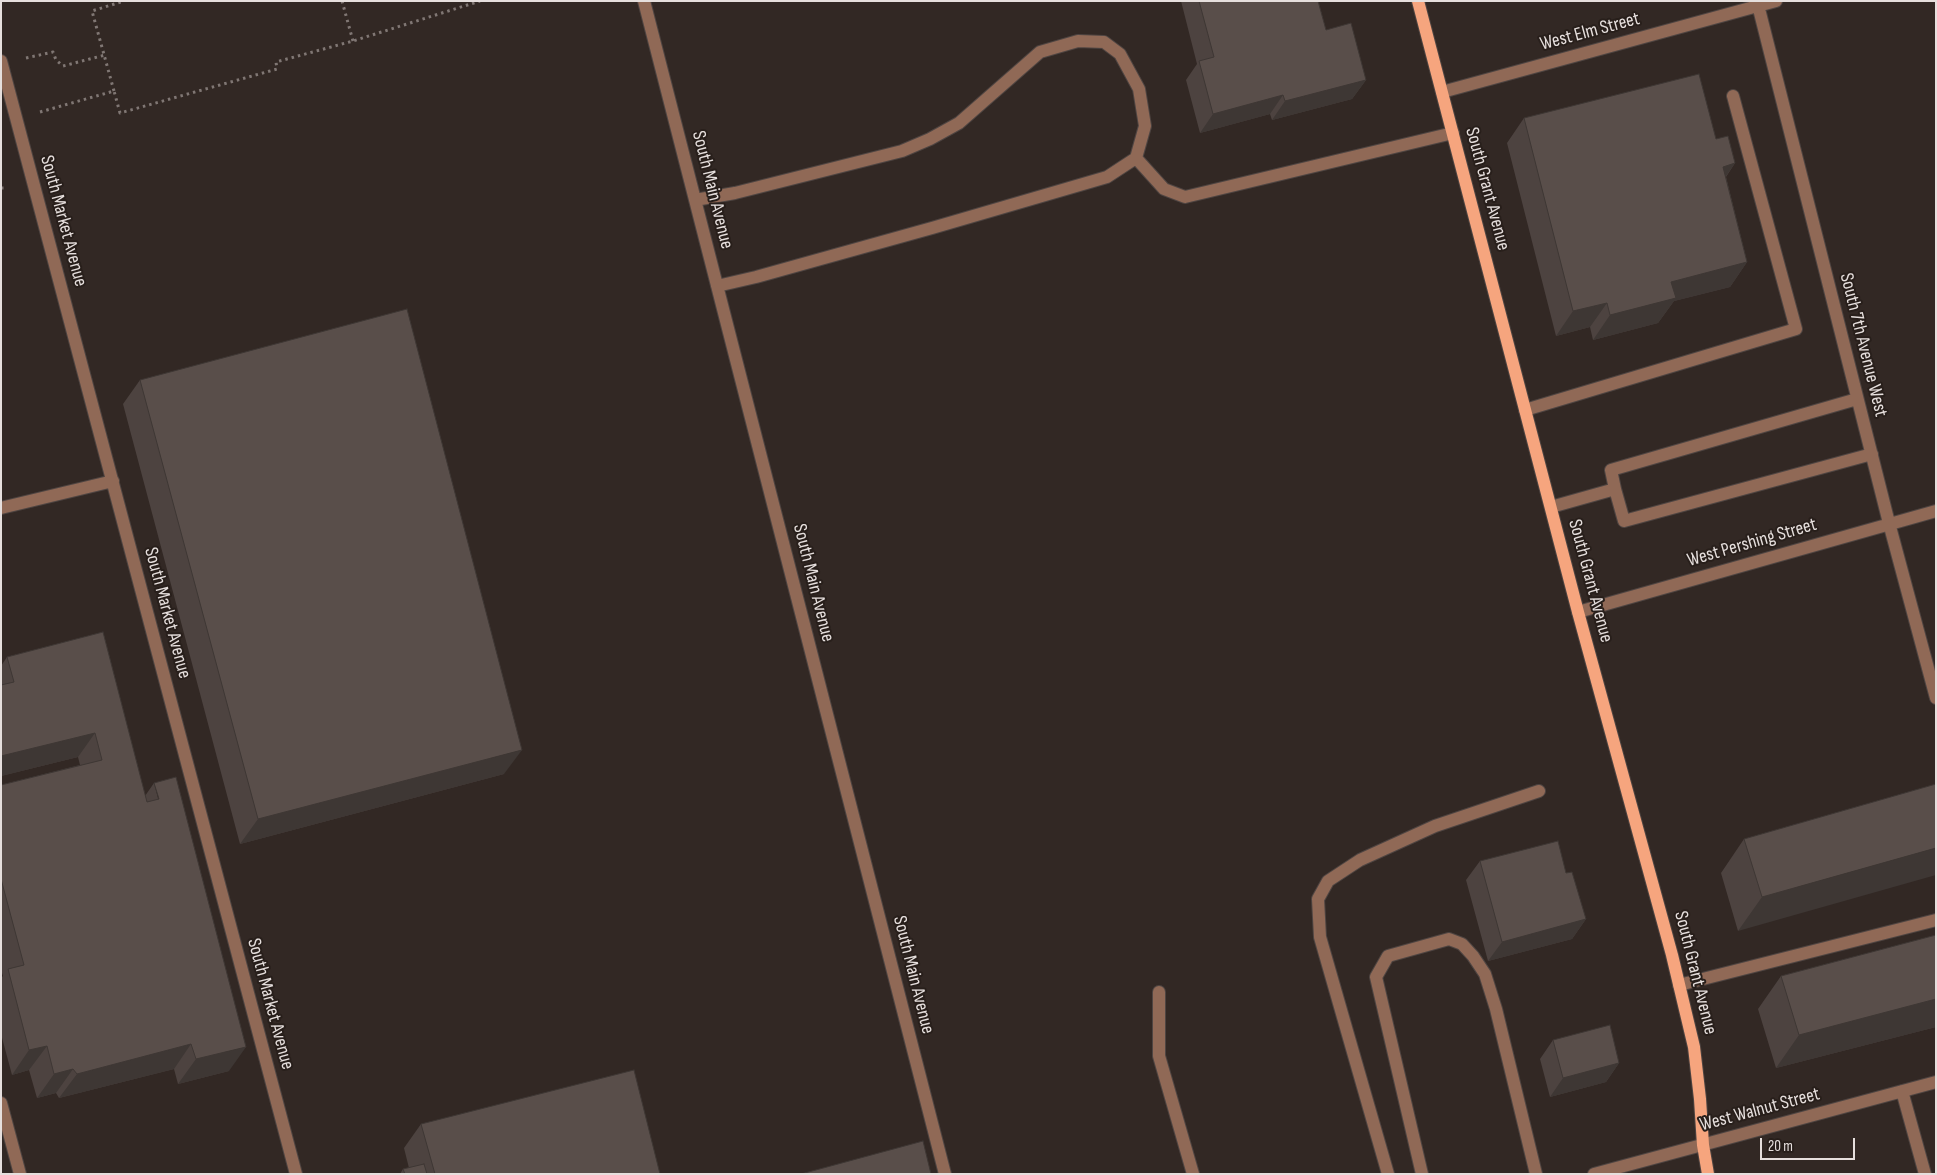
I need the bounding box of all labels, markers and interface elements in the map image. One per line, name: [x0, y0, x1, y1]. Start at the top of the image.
street label: West Elm Street: [1538, 8, 1642, 56]
street label: South Grant Avenue: [1460, 125, 1514, 253]
street label: South Main Avenue: [686, 129, 738, 251]
street label: South Market Avenue: [35, 153, 91, 289]
street label: South 7th Avenue West: [1834, 271, 1892, 419]
street label: West Pershing Street: [1685, 514, 1819, 572]
street label: South Grant Avenue: [1563, 517, 1617, 645]
street label: South Main Avenue: [787, 522, 839, 644]
street label: South Market Avenue: [139, 545, 195, 681]
street label: South Grant Avenue: [1669, 909, 1721, 1037]
street label: South Main Avenue: [887, 914, 939, 1036]
street label: South Market Avenue: [242, 936, 298, 1072]
street label: West Walnut Street: [1698, 1083, 1822, 1137]
scale bar: [1762, 1128, 1857, 1160]
text: 20 m: [1768, 1137, 1793, 1156]

